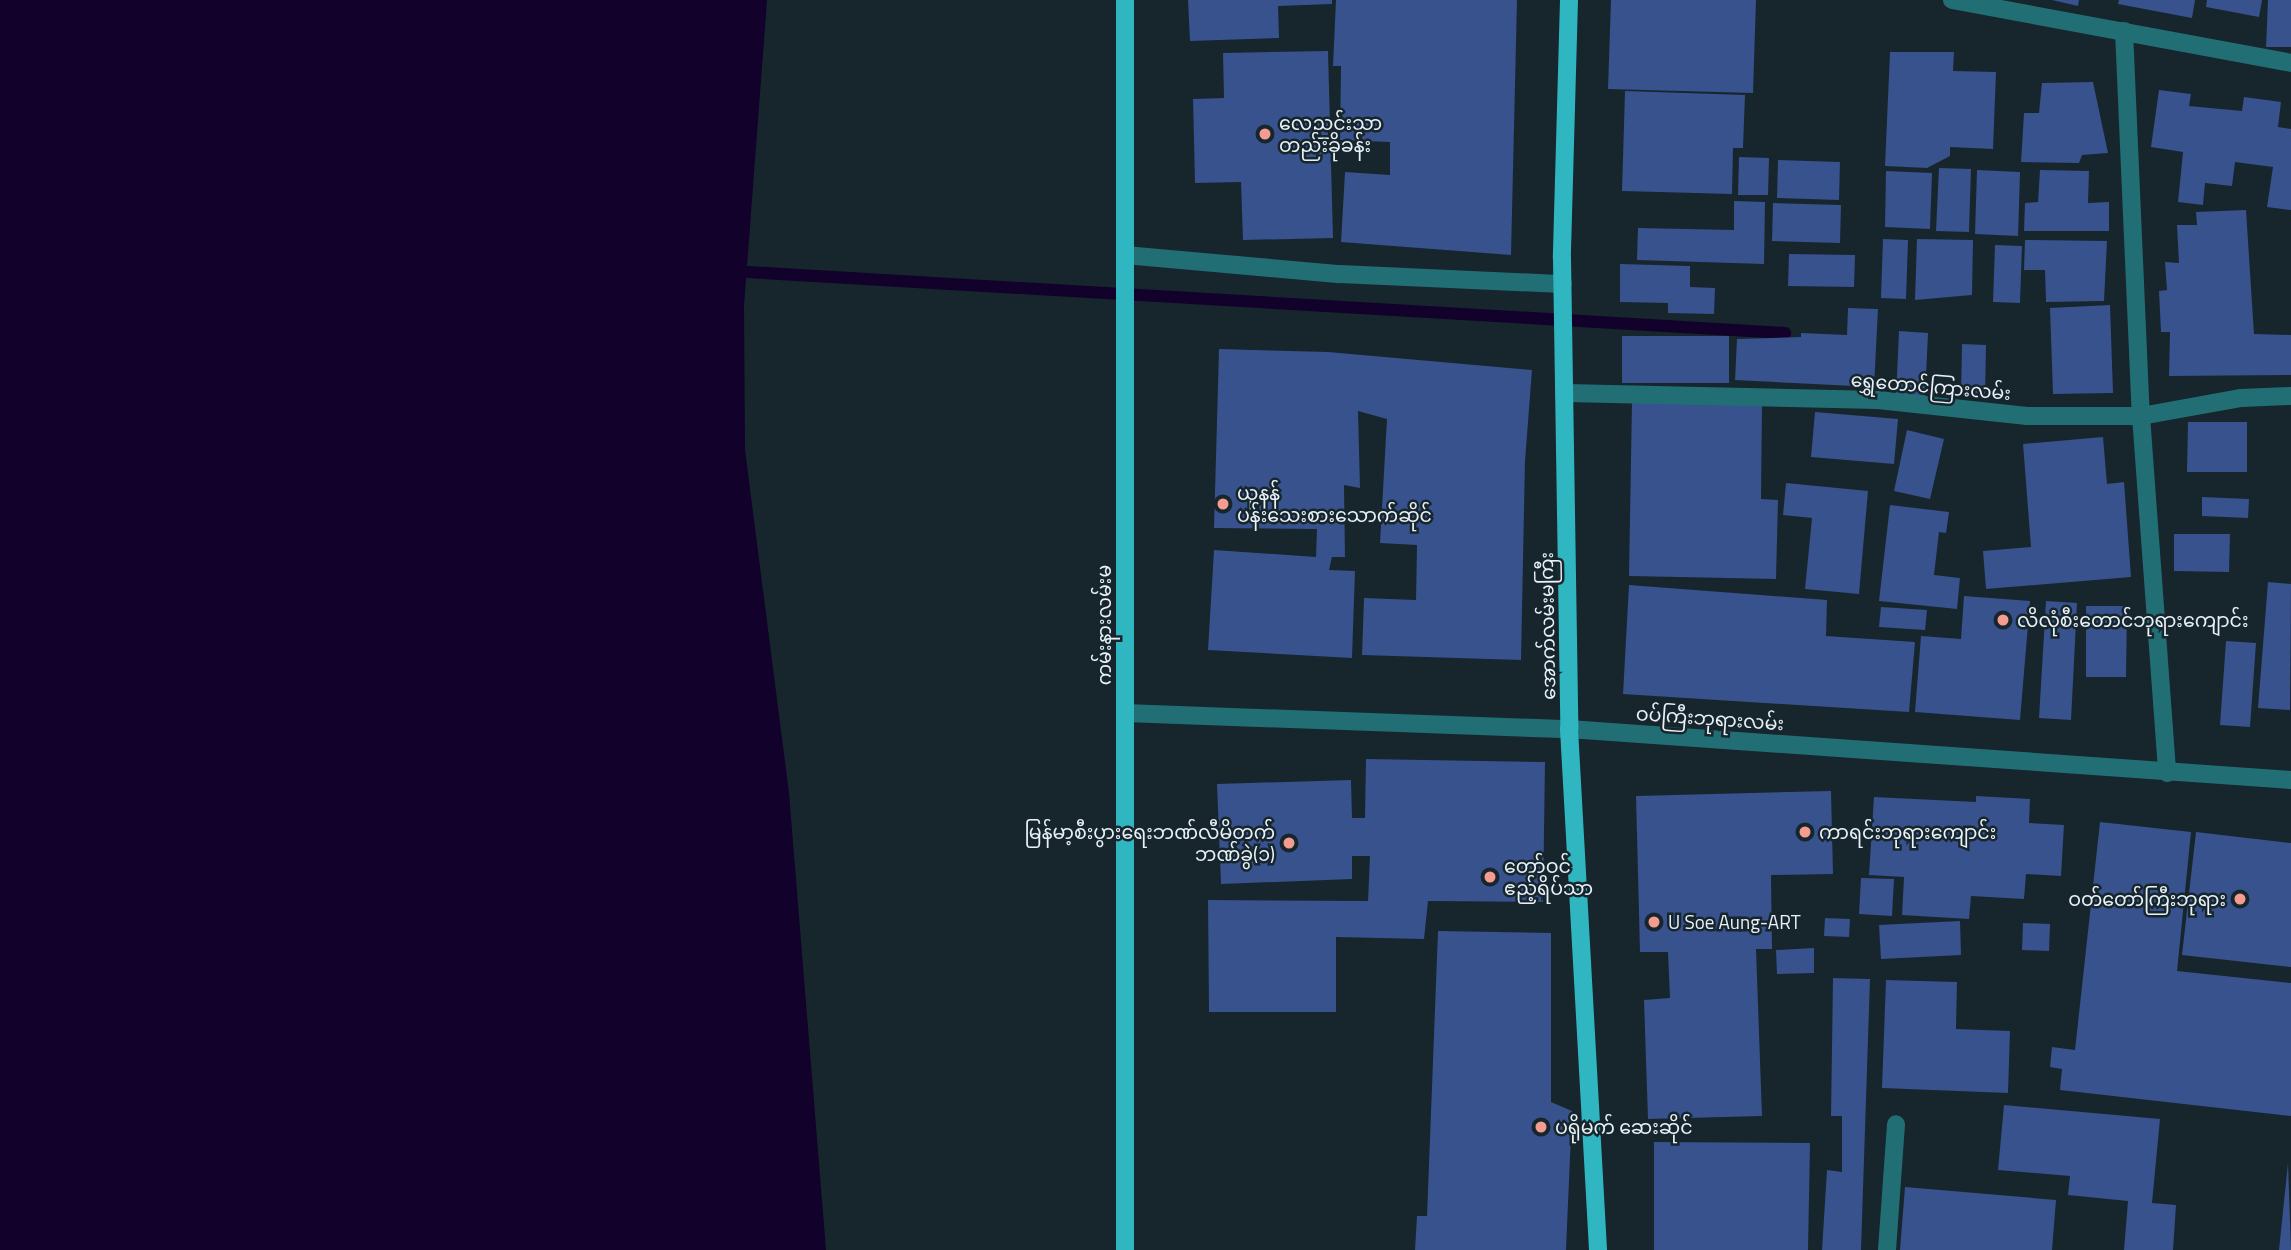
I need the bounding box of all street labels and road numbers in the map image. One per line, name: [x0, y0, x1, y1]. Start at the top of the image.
street label: ရွှေတောင်ကြားလမ်း: [1850, 368, 2012, 404]
street label: အောက်လမ်းမကြီး: [1534, 552, 1560, 700]
street label: ကမ်းနားလမ်းမ: [1093, 565, 1115, 685]
street label: ဝပ်ကြီးဘုရားလမ်း: [1635, 701, 1785, 735]

